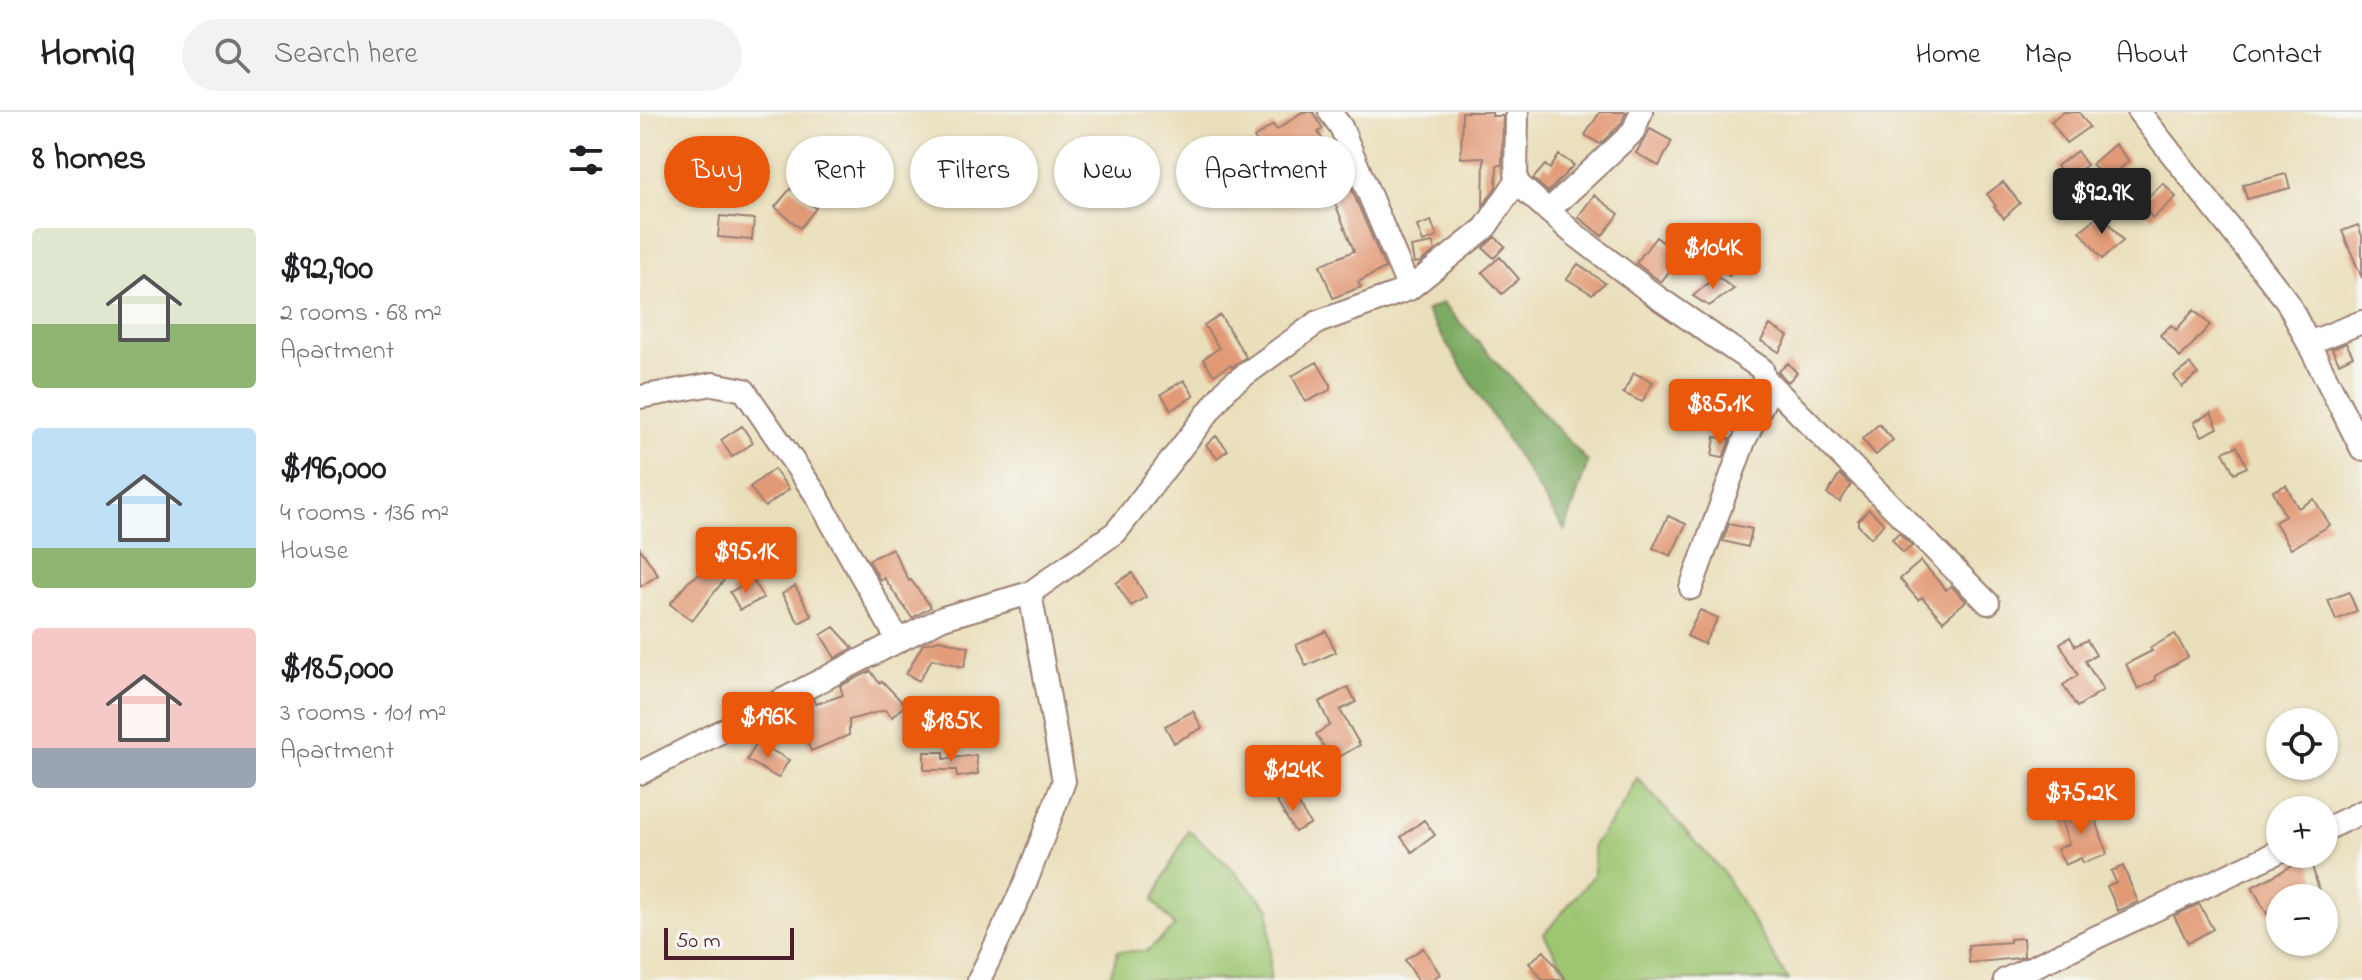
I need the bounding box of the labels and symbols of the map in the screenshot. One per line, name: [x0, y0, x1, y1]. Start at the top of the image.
pin: $92.9K: [2037, 168, 2167, 236]
pin: $104K: [1657, 223, 1769, 291]
pin: $85.1K: [1655, 379, 1785, 447]
pin: $95.1K: [681, 527, 811, 595]
pin: $196K: [712, 692, 824, 760]
pin: $185K: [895, 696, 1007, 764]
pin: $124K: [1237, 745, 1349, 813]
pin: $75.2K: [2016, 768, 2146, 836]
scale bar: [664, 924, 794, 960]

